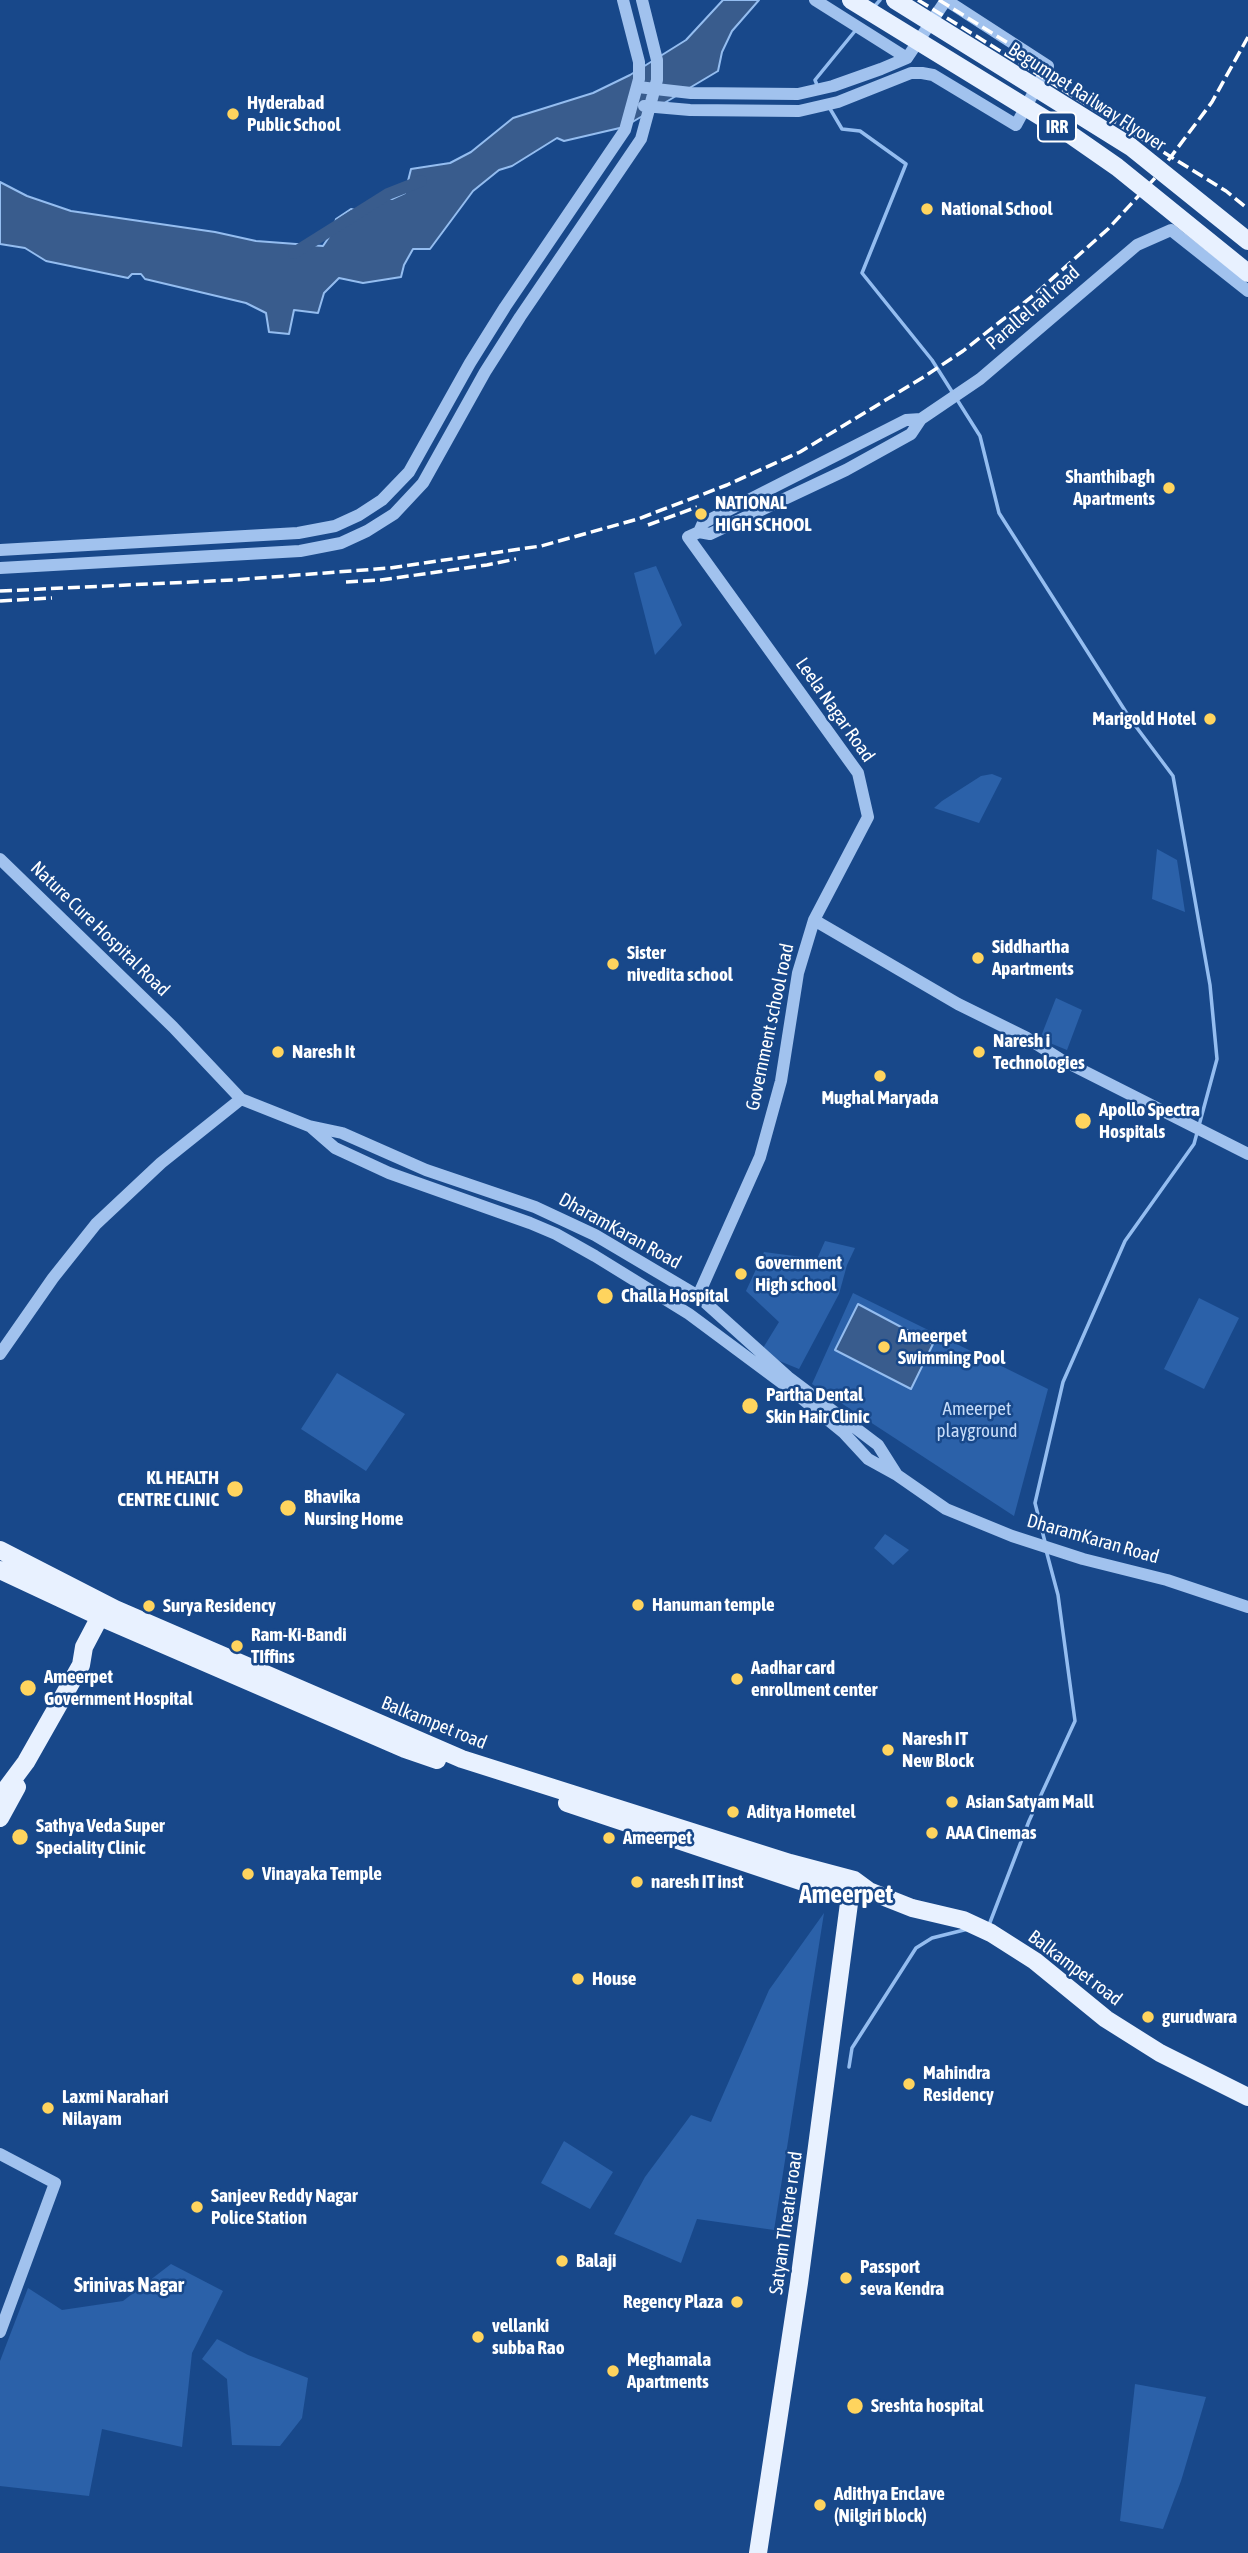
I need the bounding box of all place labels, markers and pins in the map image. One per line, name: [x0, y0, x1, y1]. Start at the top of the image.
place label: Hyderabad Public School: [247, 92, 341, 136]
marker: Hyderabad Public School: [225, 106, 241, 122]
place label: National School: [941, 198, 1053, 220]
marker: National School: [919, 201, 935, 217]
place label: Shanthibagh Apartments: [1065, 466, 1155, 510]
marker: Shanthibagh Apartments: [1161, 480, 1177, 496]
place label: NATIONAL HIGH SCHOOL: [715, 492, 812, 536]
marker: NATIONAL HIGH SCHOOL: [693, 506, 709, 522]
place label: Marigold Hotel: [1092, 708, 1196, 730]
marker: Marigold Hotel: [1202, 711, 1218, 727]
place label: Siddhartha Apartments: [992, 936, 1074, 980]
place label: Sister nivedita school: [627, 942, 733, 986]
marker: Siddhartha Apartments: [970, 950, 986, 966]
marker: Sister nivedita school: [605, 956, 621, 972]
place label: Naresh i Technologies: [993, 1030, 1085, 1074]
place label: Naresh It: [292, 1041, 355, 1063]
marker: Naresh It: [270, 1044, 286, 1060]
marker: Naresh i Technologies: [971, 1044, 987, 1060]
marker: Mughal Maryada: [872, 1068, 888, 1084]
place label: Mughal Maryada: [821, 1087, 939, 1109]
place label: Apollo Spectra Hospitals: [1099, 1099, 1200, 1143]
marker: Apollo Spectra Hospitals: [1073, 1111, 1093, 1131]
place label: Government High school: [755, 1252, 842, 1296]
marker: Government High school: [733, 1266, 749, 1282]
place label: Challa Hospital: [621, 1285, 729, 1307]
marker: Challa Hospital: [595, 1286, 615, 1306]
place label: Ameerpet Swimming Pool: [898, 1325, 1005, 1369]
marker: Ameerpet Swimming Pool: [876, 1339, 892, 1355]
place label: Partha Dental Skin Hair Clinic: [766, 1384, 869, 1428]
marker: Partha Dental Skin Hair Clinic: [740, 1396, 760, 1416]
place label: KL HEALTH CENTRE CLINIC: [117, 1467, 219, 1511]
marker: KL HEALTH CENTRE CLINIC: [225, 1479, 245, 1499]
place label: Bhavika Nursing Home: [304, 1486, 403, 1530]
marker: Bhavika Nursing Home: [278, 1498, 298, 1518]
place label: Hanuman temple: [652, 1594, 775, 1616]
place label: Surya Residency: [163, 1595, 276, 1617]
marker: Hanuman temple: [630, 1597, 646, 1613]
marker: Surya Residency: [141, 1598, 157, 1614]
place label: Ram-Ki-Bandi TIffins: [251, 1624, 347, 1668]
marker: Ram-Ki-Bandi TIffins: [229, 1638, 245, 1654]
place label: Aadhar card enrollment center: [751, 1657, 877, 1701]
place label: Ameerpet Government Hospital: [44, 1666, 193, 1710]
marker: Aadhar card enrollment center: [729, 1671, 745, 1687]
marker: Ameerpet Government Hospital: [18, 1678, 38, 1698]
place label: Naresh IT New Block: [902, 1728, 974, 1772]
marker: Naresh IT New Block: [880, 1742, 896, 1758]
place label: Asian Satyam Mall: [966, 1791, 1094, 1813]
marker: Asian Satyam Mall: [944, 1794, 960, 1810]
place label: Aditya Hometel: [747, 1801, 855, 1823]
marker: Aditya Hometel: [725, 1804, 741, 1820]
place label: Sathya Veda Super Speciality Clinic: [36, 1815, 165, 1859]
place label: AAA Cinemas: [946, 1822, 1037, 1844]
marker: AAA Cinemas: [924, 1825, 940, 1841]
marker: Sathya Veda Super Speciality Clinic: [10, 1827, 30, 1847]
place label: Ameerpet: [623, 1827, 692, 1849]
marker: Ameerpet: [601, 1830, 617, 1846]
place label: Vinayaka Temple: [262, 1863, 382, 1885]
marker: Vinayaka Temple: [240, 1866, 256, 1882]
place label: naresh IT inst: [651, 1871, 743, 1893]
marker: naresh IT inst: [629, 1874, 645, 1890]
place label: House: [592, 1968, 636, 1990]
marker: House: [570, 1971, 586, 1987]
place label: gurudwara: [1162, 2006, 1237, 2028]
marker: gurudwara: [1140, 2009, 1156, 2025]
place label: Mahindra Residency: [923, 2062, 994, 2106]
marker: Mahindra Residency: [901, 2076, 917, 2092]
place label: Laxmi Narahari Nilayam: [62, 2086, 169, 2130]
marker: Laxmi Narahari Nilayam: [40, 2100, 56, 2116]
place label: Sanjeev Reddy Nagar Police Station: [211, 2185, 358, 2229]
marker: Sanjeev Reddy Nagar Police Station: [189, 2199, 205, 2215]
place label: Balaji: [576, 2250, 616, 2272]
marker: Balaji: [554, 2253, 570, 2269]
place label: Passport seva Kendra: [860, 2256, 944, 2300]
marker: Passport seva Kendra: [838, 2270, 854, 2286]
place label: Regency Plaza: [623, 2291, 723, 2313]
marker: Regency Plaza: [729, 2294, 745, 2310]
place label: vellanki subba Rao: [492, 2315, 565, 2359]
marker: vellanki subba Rao: [470, 2329, 486, 2345]
place label: Meghamala Apartments: [627, 2349, 711, 2393]
marker: Meghamala Apartments: [605, 2363, 621, 2379]
place label: Sreshta hospital: [871, 2395, 984, 2417]
marker: Sreshta hospital: [845, 2396, 865, 2416]
place label: Adithya Enclave (Nilgiri block): [834, 2483, 945, 2527]
marker: Adithya Enclave (Nilgiri block): [812, 2497, 828, 2513]

